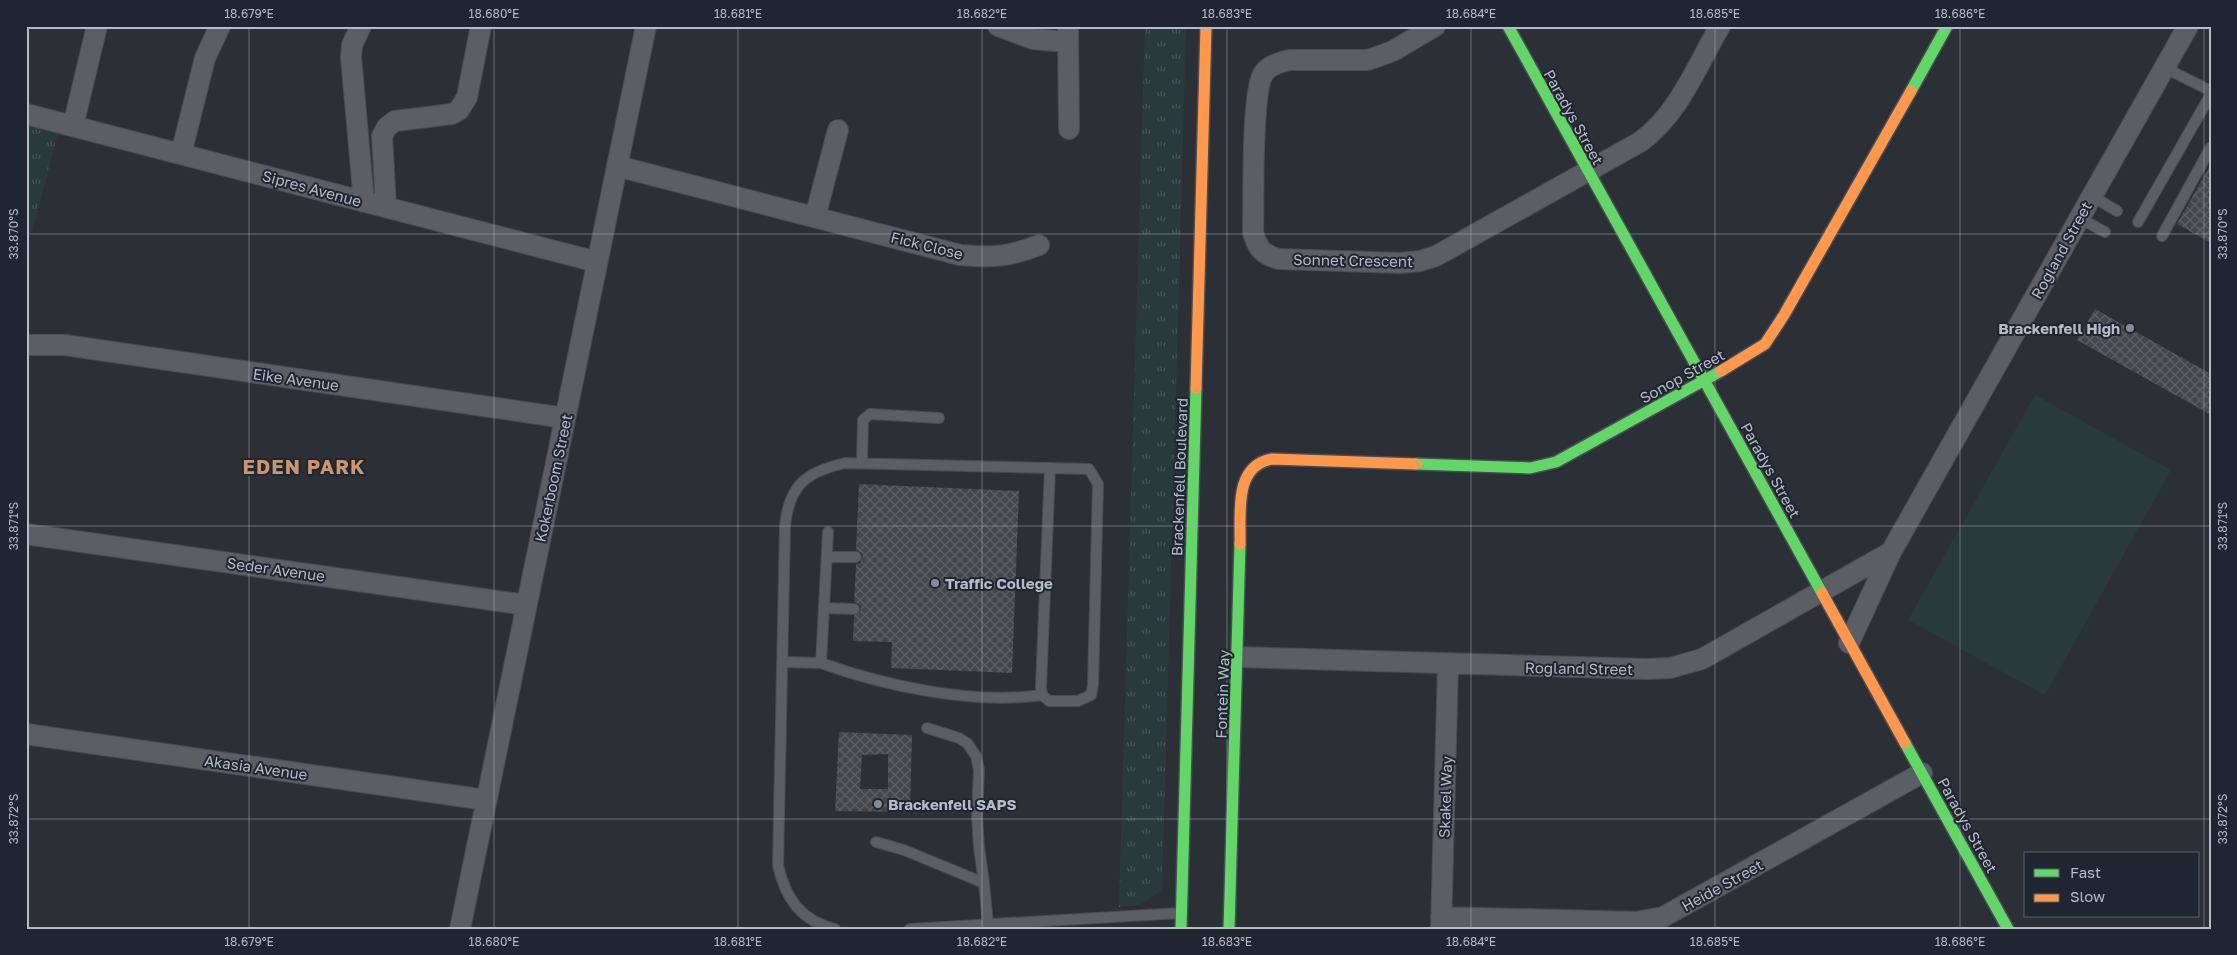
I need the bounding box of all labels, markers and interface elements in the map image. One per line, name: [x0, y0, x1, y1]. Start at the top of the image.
text: 18.679°E: [224, 6, 274, 21]
text: 18.680°E: [469, 6, 519, 21]
text: 18.681°E: [714, 6, 762, 21]
text: 18.682°E: [957, 6, 1007, 21]
text: 18.683°E: [1202, 6, 1252, 21]
text: 18.684°E: [1446, 6, 1496, 21]
text: 18.685°E: [1690, 6, 1740, 21]
text: 18.686°E: [1935, 6, 1985, 21]
street label: Paradys Street: [1540, 66, 1608, 168]
street label: Sipres Avenue: [260, 166, 364, 210]
street label: Rogland Street: [2027, 198, 2095, 302]
text: 33.870°S: [6, 208, 21, 260]
text: 33.870°S: [2215, 208, 2230, 260]
street label: Fick Close: [889, 227, 965, 263]
street label: Sonnet Crescent: [1293, 250, 1413, 270]
place label: Brackenfell High: [1998, 319, 2120, 337]
marker: Brackenfell High: [2124, 322, 2136, 334]
street label: Sonop Street: [1636, 345, 1728, 407]
street label: Eike Avenue: [252, 364, 340, 394]
street label: Brackenfell Boulevard: [1167, 398, 1191, 556]
street label: Kokerboom Street: [531, 412, 575, 544]
street label: Paradys Street: [1737, 419, 1805, 521]
district label: EDEN PARK: [242, 454, 366, 478]
text: 33.871°S: [6, 501, 21, 550]
text: 33.871°S: [2215, 501, 2230, 550]
street label: Seder Avenue: [226, 553, 326, 585]
place label: Traffic College: [945, 574, 1053, 592]
marker: Traffic College: [929, 577, 941, 589]
street label: Fontein Way: [1211, 649, 1233, 739]
street label: Rogland Street: [1525, 658, 1633, 678]
street label: Akasia Avenue: [203, 751, 309, 783]
street label: Skakel Way: [1435, 755, 1455, 838]
street label: Paradys Street: [1934, 774, 2002, 876]
text: 33.872°S: [6, 793, 21, 844]
text: 33.872°S: [2215, 793, 2230, 844]
place label: Brackenfell SAPS: [888, 795, 1016, 813]
marker: Brackenfell SAPS: [872, 798, 884, 810]
legend: [2024, 852, 2200, 918]
street label: Heide Street: [1678, 855, 1766, 915]
text: Fast: [2070, 863, 2101, 881]
text: Slow: [2070, 887, 2105, 905]
text: 18.679°E: [224, 934, 274, 949]
text: 18.680°E: [469, 934, 519, 949]
text: 18.681°E: [714, 934, 762, 949]
text: 18.682°E: [957, 934, 1007, 949]
text: 18.683°E: [1202, 934, 1252, 949]
text: 18.684°E: [1446, 934, 1496, 949]
text: 18.685°E: [1690, 934, 1740, 949]
text: 18.686°E: [1935, 934, 1985, 949]

